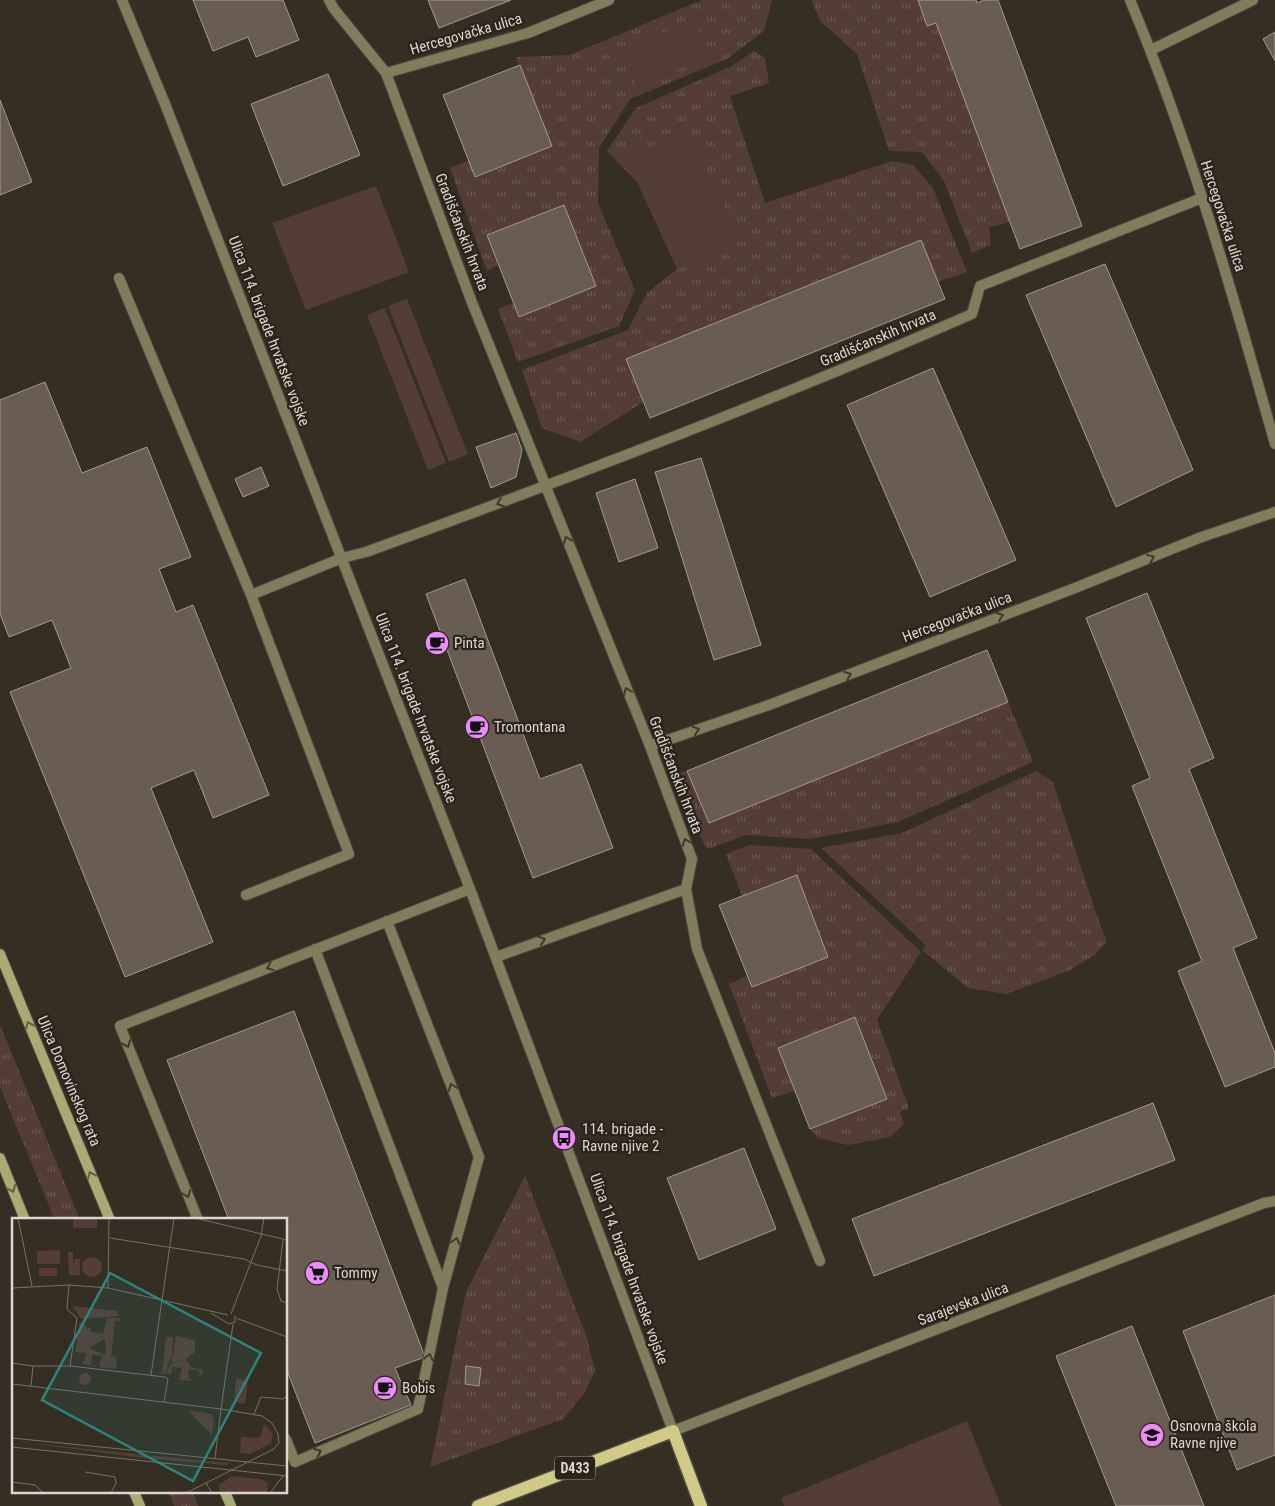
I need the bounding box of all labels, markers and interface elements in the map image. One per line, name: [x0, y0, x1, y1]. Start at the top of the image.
street label: Hercegovačka ulica: [408, 9, 524, 59]
street label: Hercegovačka ulica: [1197, 158, 1249, 274]
street label: Gradišćanskih hrvata: [431, 171, 493, 293]
street label: Ulica 114. brigade hrvatske vojske: [224, 234, 314, 428]
street label: Gradišćanskih hrvata: [817, 305, 939, 371]
one-way arrow: [496, 497, 505, 507]
one-way arrow: [563, 536, 573, 545]
one-way arrow: [1146, 553, 1155, 564]
street label: Hercegovačka ulica: [900, 588, 1014, 646]
street label: Ulica 114. brigade hrvatske vojske: [371, 611, 461, 805]
one-way arrow: [995, 612, 1004, 622]
cafe icon: Pinta: [424, 630, 450, 656]
place label: Pinta: [454, 634, 485, 652]
one-way arrow: [843, 671, 852, 681]
one-way arrow: [623, 687, 634, 696]
cafe icon: Tromontana: [464, 714, 490, 740]
street label: Gradišćanskih hrvata: [645, 714, 707, 836]
place label: Tromontana: [494, 718, 565, 736]
one-way arrow: [691, 726, 699, 736]
one-way arrow: [682, 838, 692, 847]
one-way arrow: [537, 936, 546, 946]
one-way arrow: [266, 960, 275, 971]
street label: Ulica Domovinskog rata: [33, 1013, 105, 1149]
one-way arrow: [25, 1021, 35, 1030]
one-way arrow: [120, 1039, 131, 1048]
one-way arrow: [448, 1083, 458, 1092]
place label: 114. brigade - Ravne njive 2: [582, 1120, 664, 1155]
bus stop icon: 114. brigade - Ravne njive 2: [551, 1125, 577, 1151]
one-way arrow: [87, 1171, 98, 1180]
street label: Ulica 114. brigade hrvatske vojske: [586, 1171, 672, 1367]
one-way arrow: [6, 1184, 17, 1193]
one-way arrow: [181, 1189, 192, 1198]
inset map: [12, 1218, 288, 1494]
one-way arrow: [450, 1237, 461, 1245]
supermarket icon: Tommy: [304, 1260, 330, 1286]
place label: Tommy: [334, 1264, 377, 1282]
street label: Sarajevska ulica: [915, 1278, 1011, 1330]
one-way arrow: [423, 1352, 434, 1361]
cafe icon: Bobis: [372, 1375, 398, 1401]
place label: Bobis: [402, 1379, 436, 1397]
place label: Osnovna škola Ravne njive: [1170, 1417, 1257, 1452]
school or university icon: Osnovna škola Ravne njive: [1139, 1422, 1165, 1448]
one-way arrow: [313, 1448, 322, 1459]
road number: D433: [555, 1456, 595, 1480]

